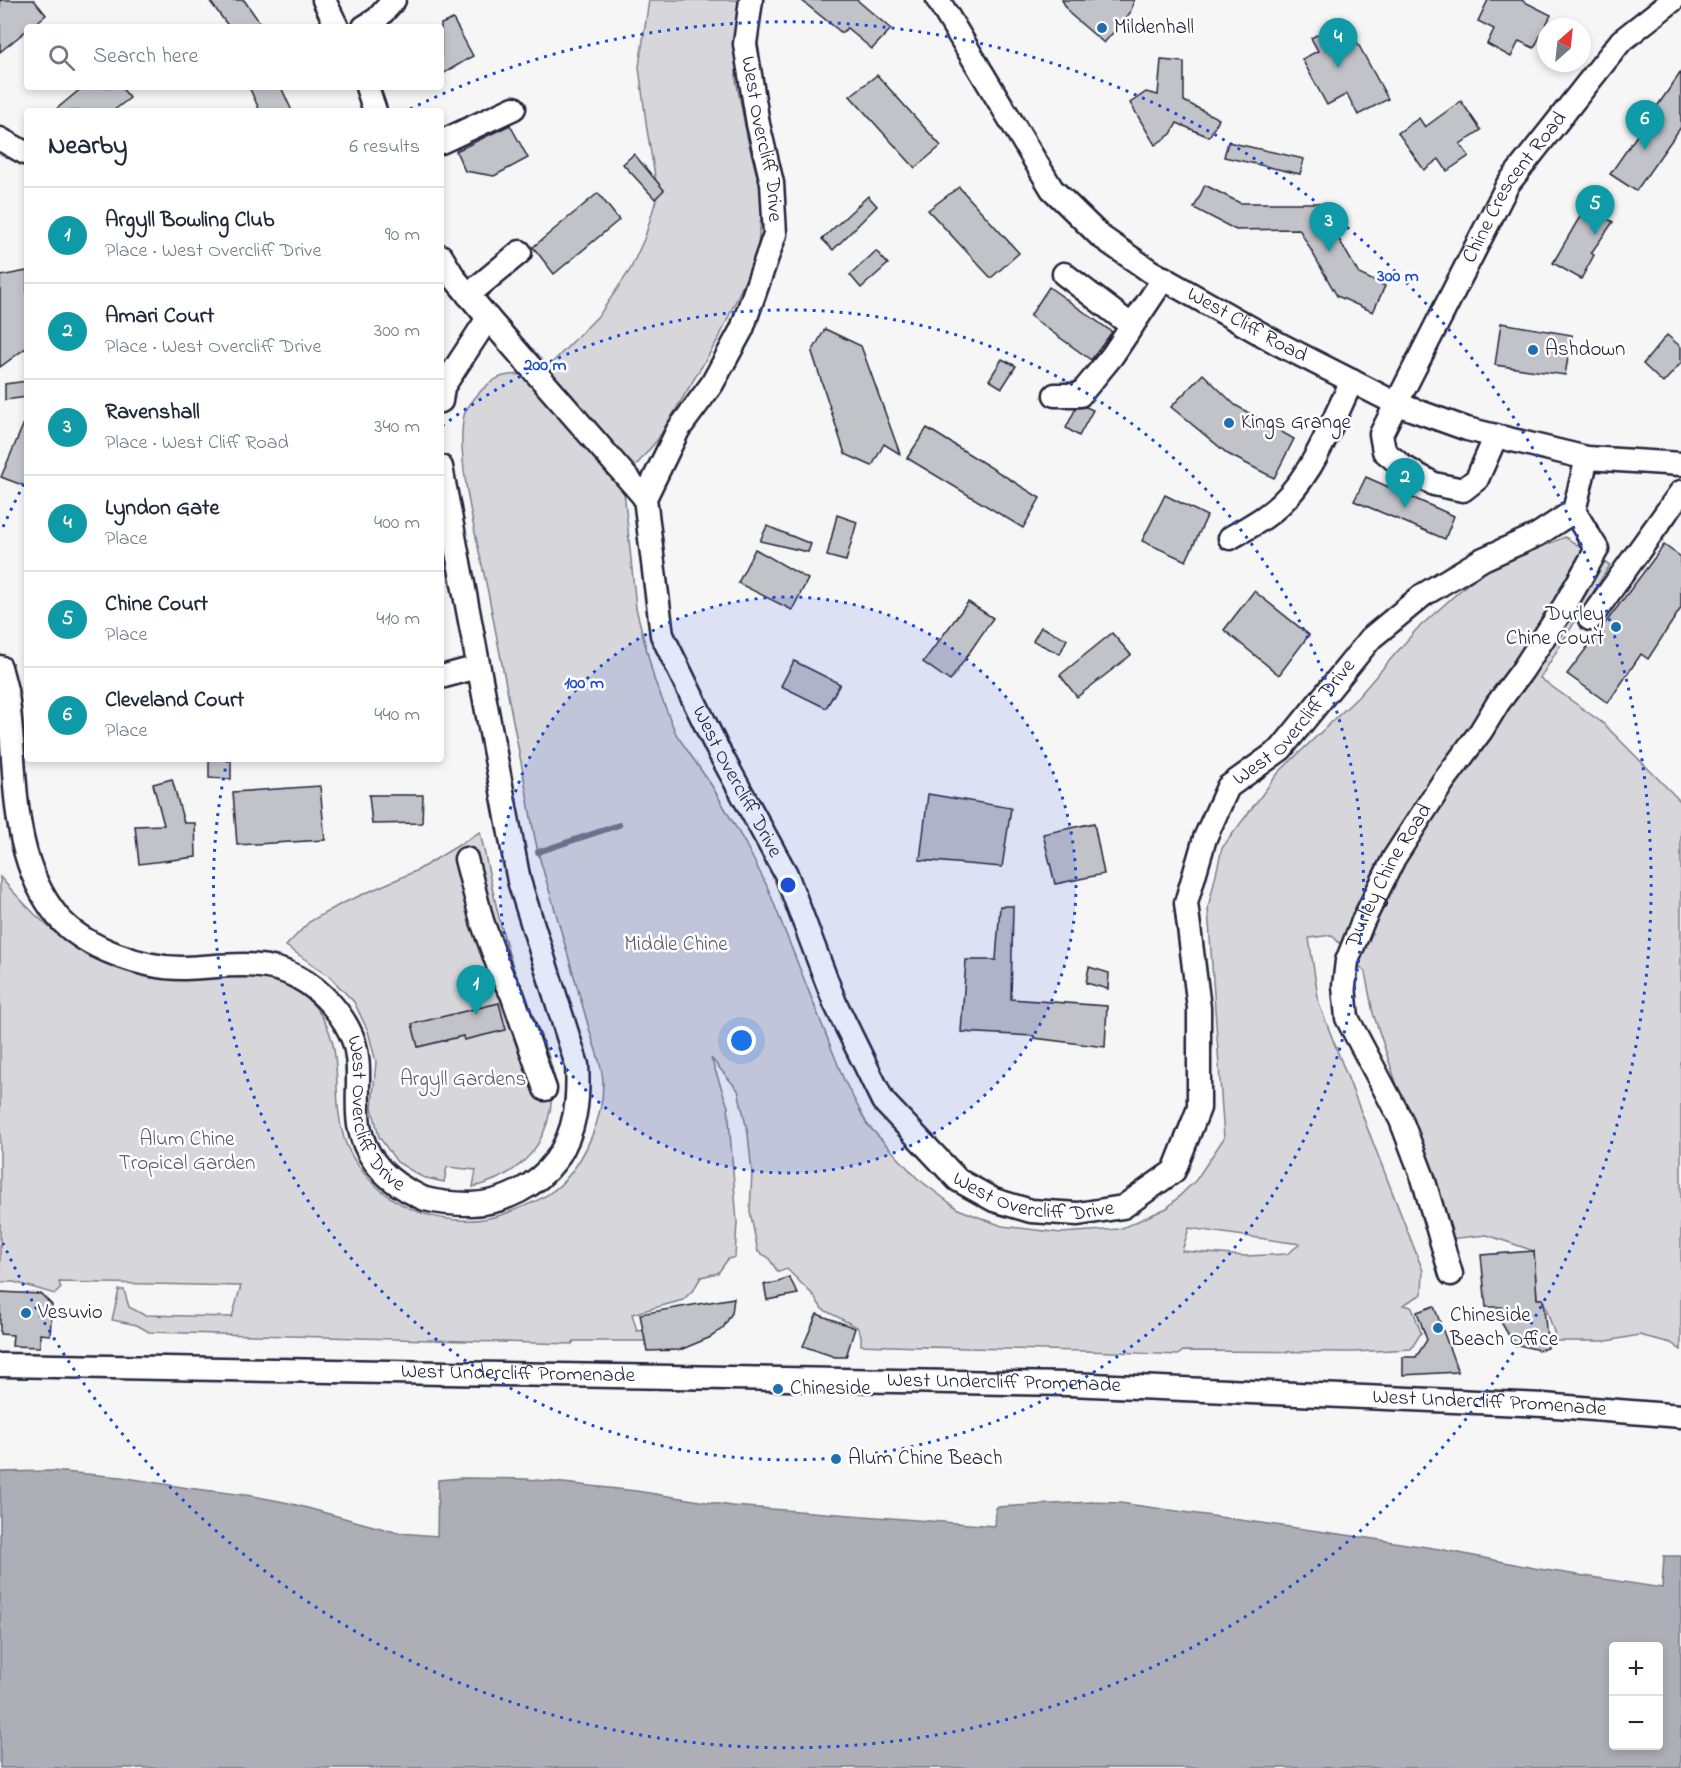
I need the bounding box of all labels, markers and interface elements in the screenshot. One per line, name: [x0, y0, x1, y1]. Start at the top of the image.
place label: Mildenhall: [1114, 13, 1194, 43]
north arrow: [1537, 18, 1591, 72]
pin: 4: [1318, 19, 1358, 68]
marker: Mildenhall: [1095, 21, 1109, 35]
search box: [24, 24, 444, 90]
icon: search: [45, 41, 78, 74]
text: Search here: [93, 41, 198, 73]
street label: West Overcliff Drive: [732, 54, 789, 223]
pin: 6: [1626, 100, 1664, 150]
street label: Chine Crescent Road: [1455, 105, 1575, 268]
text: Nearby: [48, 128, 127, 166]
text: 6 results: [349, 133, 420, 162]
pin: 5: [1576, 186, 1614, 235]
pin: 3: [1310, 202, 1348, 252]
text: Argyll Bowling Club: [105, 205, 274, 237]
text: 1: [64, 221, 71, 250]
text: 90 m: [385, 221, 420, 250]
text: Place · West Overcliff Drive: [105, 237, 322, 266]
text: 300 m: [1376, 264, 1419, 290]
street label: West Cliff Road: [1181, 280, 1312, 371]
text: Amari Court: [105, 301, 214, 333]
text: 2: [63, 317, 72, 346]
text: 300 m: [374, 317, 420, 346]
text: Place · West Overcliff Drive: [105, 333, 322, 362]
place label: Ashdown: [1545, 335, 1625, 365]
marker: Ashdown: [1526, 343, 1540, 357]
text: 200 m: [523, 353, 567, 379]
text: Ravenshall: [105, 397, 200, 429]
place label: Kings Grange: [1241, 408, 1352, 440]
text: 3: [63, 413, 72, 442]
text: 340 m: [374, 413, 420, 442]
marker: Kings Grange: [1222, 416, 1236, 430]
text: Place · West Cliff Road: [105, 429, 289, 458]
pin: 2: [1386, 458, 1424, 508]
text: Lyndon Gate: [105, 493, 219, 525]
text: 4: [63, 509, 72, 538]
text: 400 m: [374, 509, 420, 538]
text: Place: [105, 525, 147, 554]
text: Chine Court: [105, 589, 208, 621]
place label: Durley Chine Court: [1506, 600, 1604, 654]
text: 5: [62, 605, 73, 634]
text: 410 m: [376, 605, 420, 634]
marker: Durley Chine Court: [1609, 620, 1623, 634]
text: Place: [105, 621, 147, 650]
street label: West Overcliff Drive: [1227, 652, 1364, 794]
text: 100 m: [564, 671, 604, 697]
text: Cleveland Court: [105, 685, 244, 717]
text: 6: [63, 701, 72, 730]
text: 440 m: [374, 701, 420, 730]
street label: West Overcliff Drive: [684, 701, 790, 864]
text: Place: [105, 717, 147, 746]
street label: Durley Chine Road: [1338, 798, 1440, 953]
centre of rings: [778, 875, 798, 895]
park label: Middle Chine: [624, 930, 728, 960]
pin: 1: [456, 966, 496, 1015]
your location: [727, 1026, 756, 1055]
street label: West Overcliff Drive: [338, 1032, 411, 1200]
park label: Argyll Gardens: [400, 1065, 526, 1097]
park label: Alum Chine Tropical Garden: [119, 1125, 255, 1179]
street label: West Overcliff Drive: [947, 1165, 1117, 1230]
place label: Vesuvio: [37, 1298, 103, 1328]
place label: Chineside Beach Office: [1449, 1301, 1559, 1355]
marker: Vesuvio: [19, 1306, 33, 1320]
marker: Chineside Beach Office: [1431, 1321, 1445, 1335]
street label: West Undercliff Promenade: [401, 1357, 636, 1391]
street label: West Undercliff Promenade: [887, 1366, 1122, 1401]
place label: Chineside: [790, 1374, 871, 1404]
marker: Chineside: [771, 1382, 785, 1396]
street label: West Undercliff Promenade: [1372, 1382, 1608, 1425]
place label: Alum Chine Beach: [848, 1444, 1002, 1474]
marker: Alum Chine Beach: [829, 1452, 843, 1466]
map controls: [1609, 1642, 1663, 1750]
button: +: [1609, 1642, 1663, 1696]
button: −: [1609, 1696, 1663, 1750]

